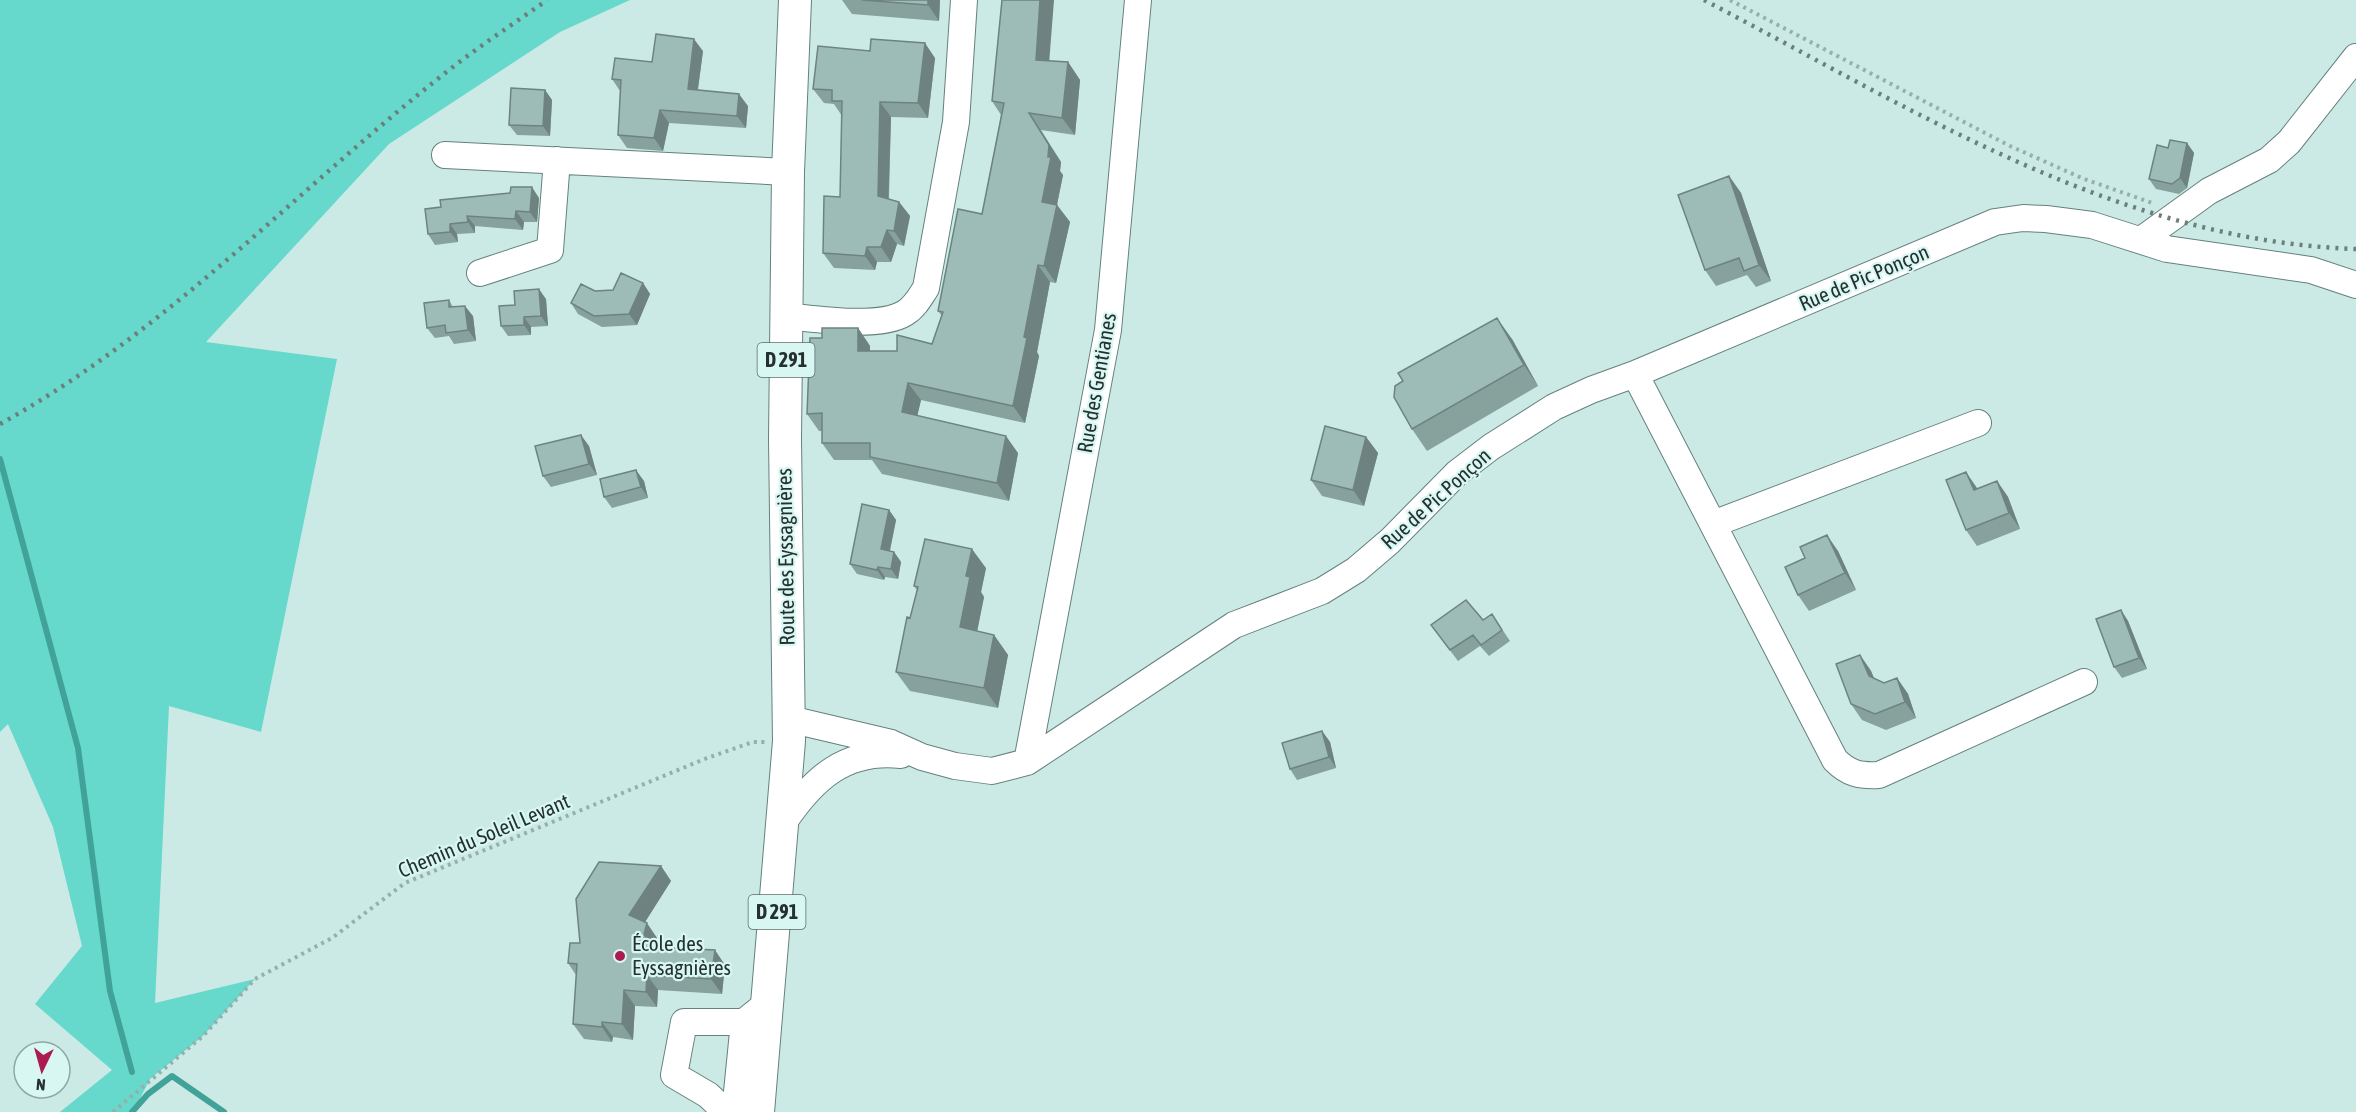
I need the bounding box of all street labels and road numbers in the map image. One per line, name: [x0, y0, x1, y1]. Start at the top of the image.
street label: Rue de Pic Ponçon: [1795, 239, 1932, 315]
street label: Rue des Gentianes: [1072, 311, 1120, 455]
road number: D 291: [758, 343, 814, 377]
street label: Rue de Pic Ponçon: [1376, 443, 1495, 554]
street label: Route des Eyssagnières: [771, 468, 799, 646]
street label: Chemin du Soleil Levant: [394, 788, 573, 882]
road number: D 291: [748, 895, 806, 929]

